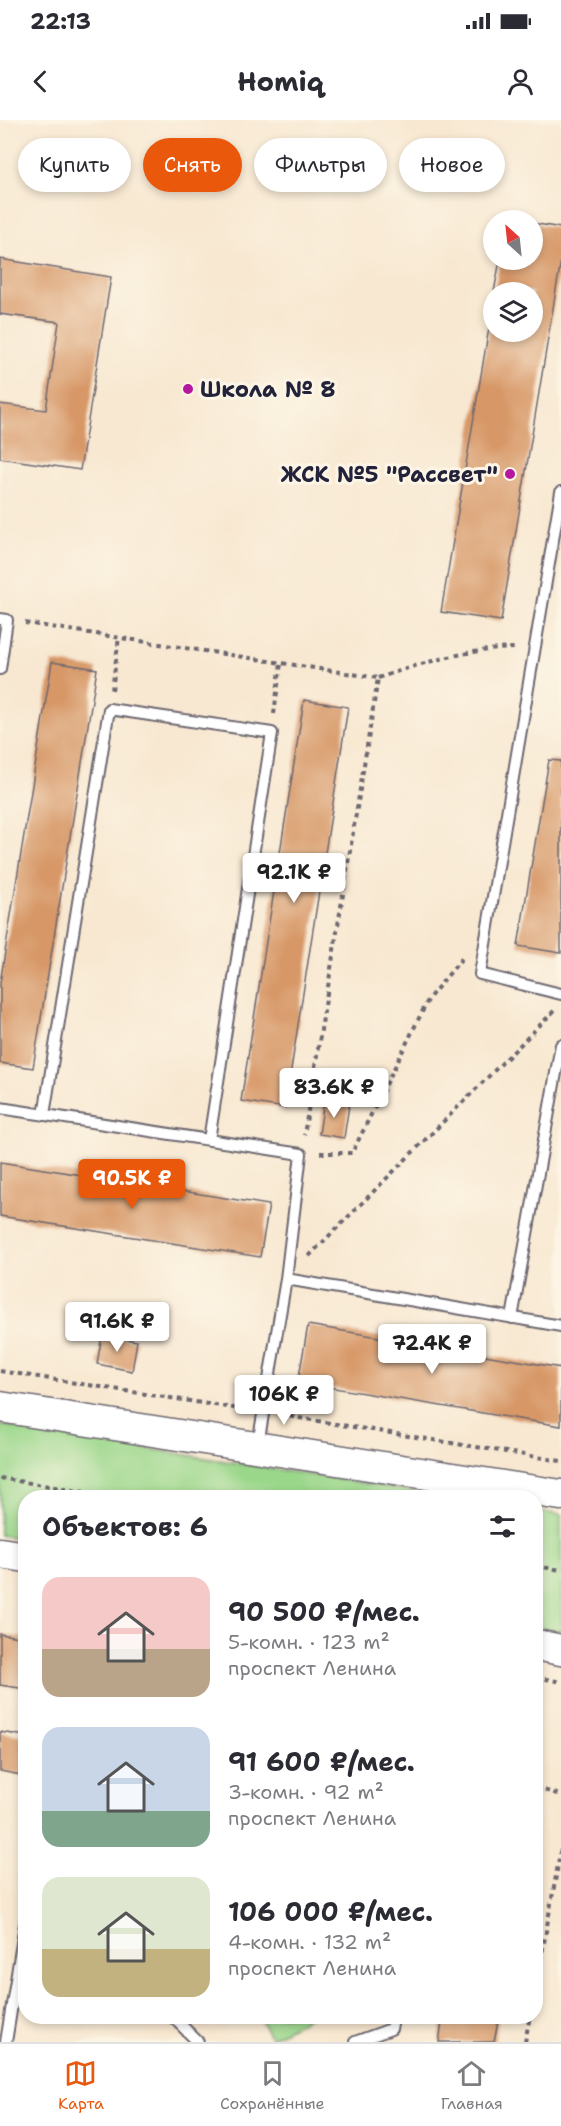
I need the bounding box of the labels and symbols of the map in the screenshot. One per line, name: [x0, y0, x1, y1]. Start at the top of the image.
north arrow: [483, 210, 543, 270]
place label: Школа № 8: [200, 375, 336, 404]
marker: Школа № 8: [181, 382, 195, 396]
place label: ЖСК №5 "Рассвет": [281, 460, 498, 489]
marker: ЖСК №5 "Рассвет": [503, 467, 517, 481]
pin: 92.1K ₽: [239, 853, 349, 904]
pin: 83.6K ₽: [279, 1068, 389, 1119]
pin: 90.5K ₽: [77, 1159, 187, 1210]
pin: 91.6K ₽: [62, 1302, 172, 1353]
pin: 72.4K ₽: [377, 1324, 487, 1375]
pin: 106K ₽: [235, 1375, 333, 1426]

